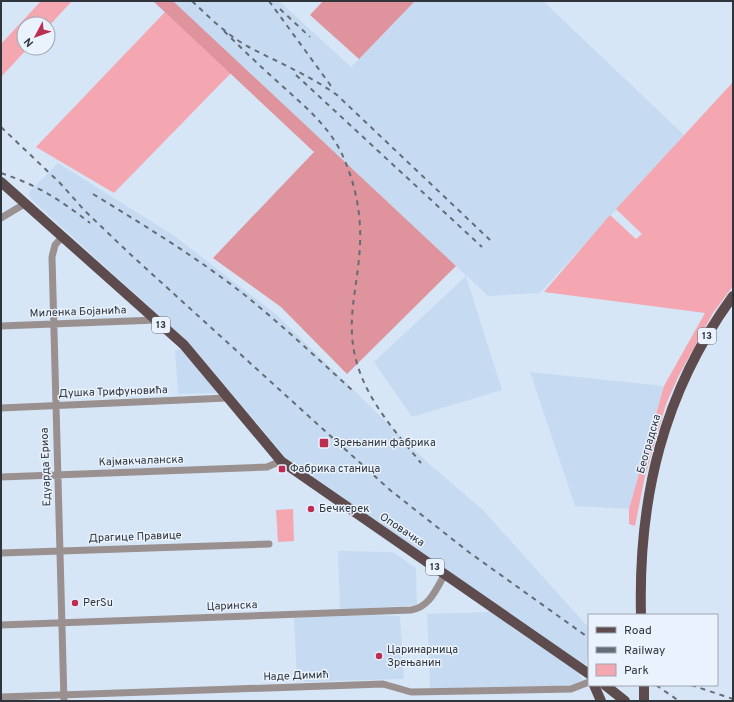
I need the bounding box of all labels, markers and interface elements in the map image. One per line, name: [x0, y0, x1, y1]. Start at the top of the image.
north arrow: [16, 16, 56, 56]
text: N: [21, 34, 37, 49]
street label: Миленка Бојанића: [29, 303, 127, 321]
road number: 13: [152, 317, 170, 333]
road number: 13: [698, 328, 716, 344]
street label: Душка Трифуновића: [58, 383, 168, 401]
street label: Београдска: [634, 412, 664, 475]
street label: Едуарда Ериоа: [38, 427, 54, 507]
place label: Зрењанин фабрика: [333, 436, 436, 450]
marker: Зрењанин фабрика: [318, 437, 330, 449]
street label: Кајмакчаланска: [98, 453, 184, 469]
place label: Фабрика станица: [290, 462, 381, 476]
marker: Фабрика станица: [277, 464, 287, 474]
place label: Бечкерек: [319, 502, 369, 516]
marker: Бечкерек: [306, 504, 316, 514]
street label: Оповачка: [377, 510, 427, 550]
street label: Драгице Правице: [88, 528, 182, 546]
road number: 13: [426, 559, 444, 575]
place label: PerSu: [83, 596, 113, 610]
marker: PerSu: [70, 598, 80, 608]
street label: Царинска: [206, 598, 258, 614]
legend: [588, 614, 718, 686]
text: Road: [624, 623, 652, 639]
place label: Царинарница Зрењанин: [387, 643, 458, 670]
text: Railway: [624, 643, 665, 659]
marker: Царинарница Зрењанин: [374, 651, 384, 661]
text: Park: [624, 663, 649, 679]
street label: Наде Димић: [263, 668, 329, 684]

